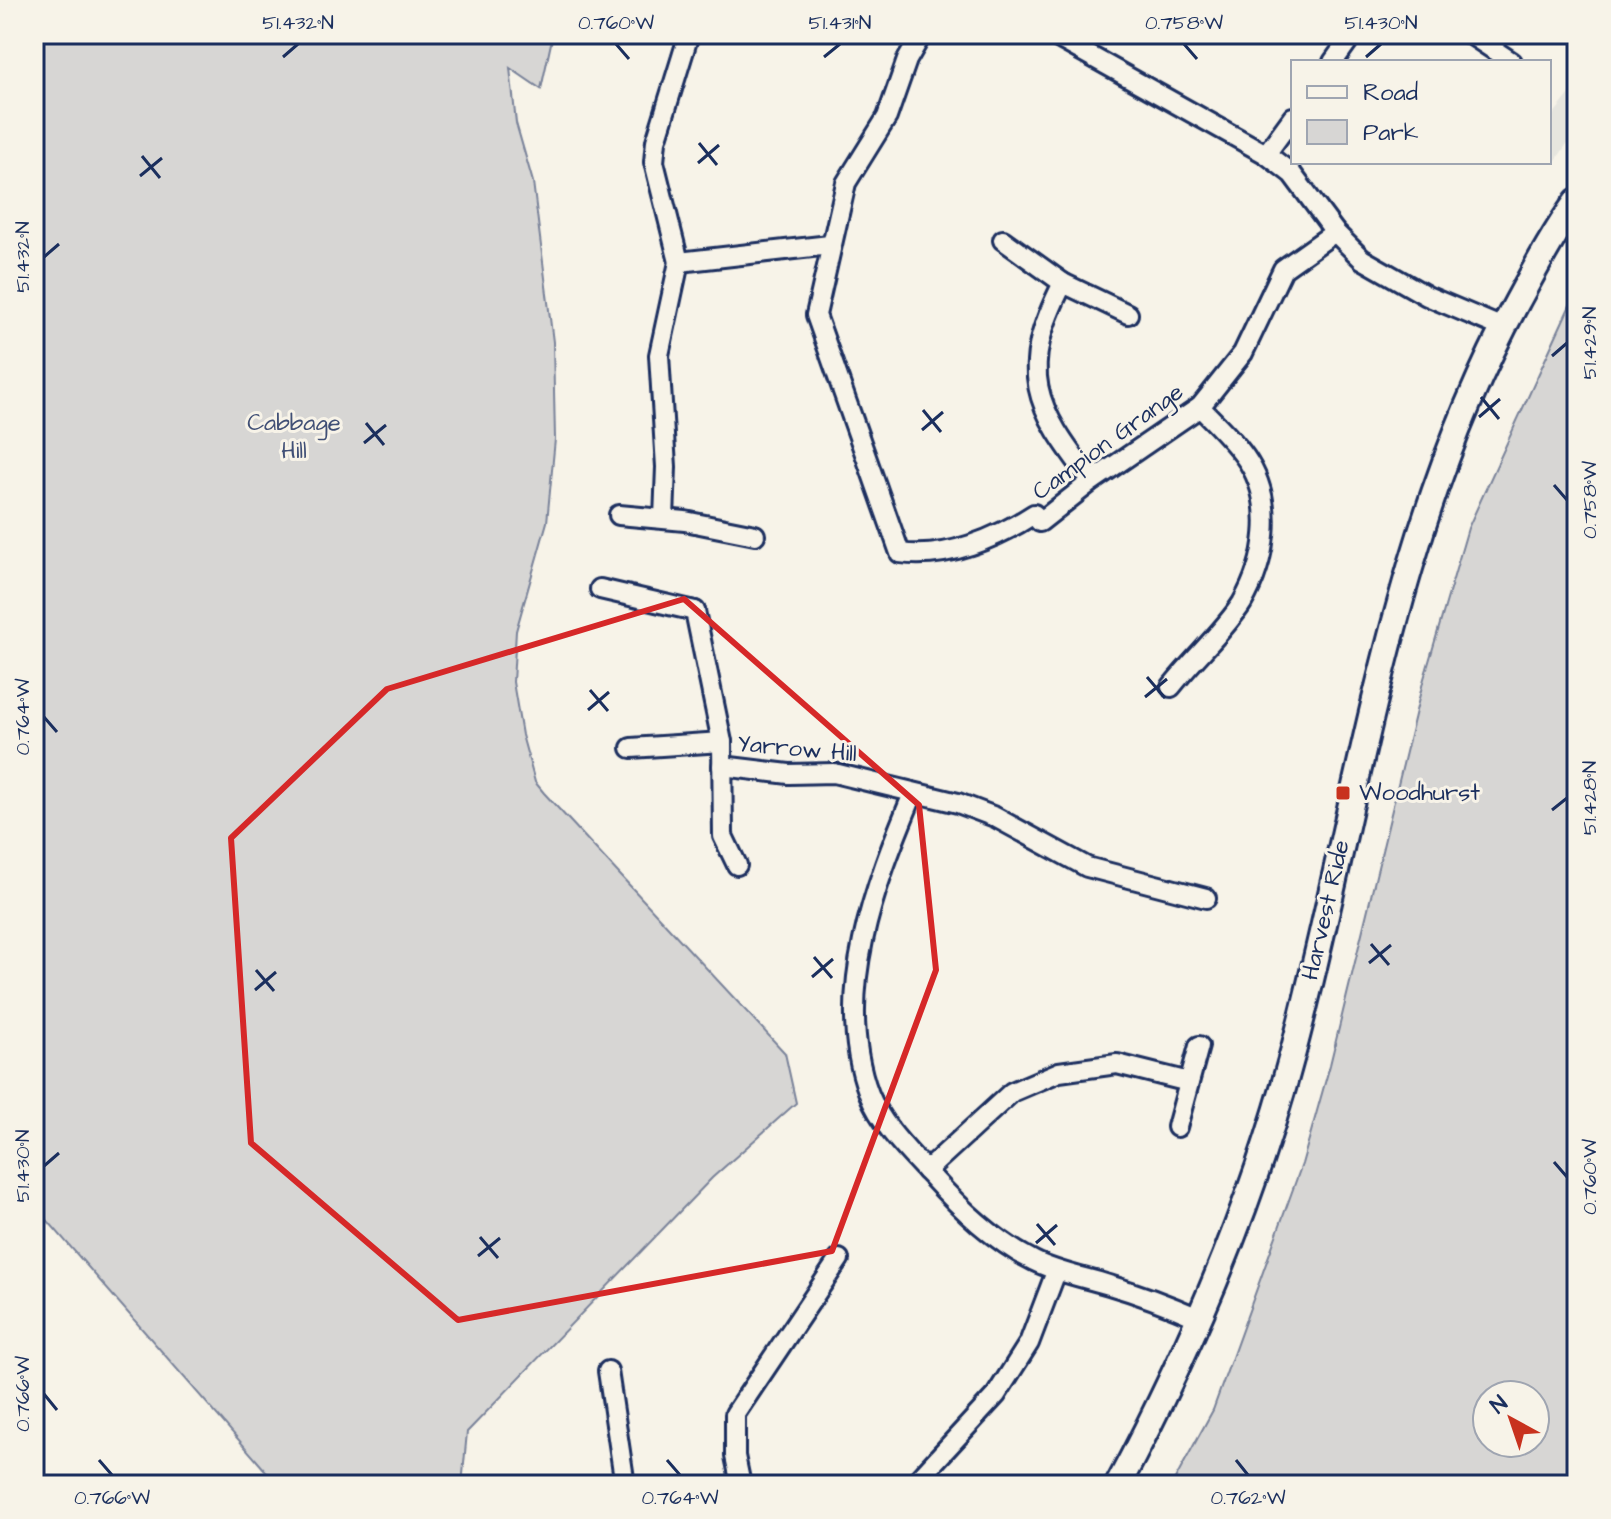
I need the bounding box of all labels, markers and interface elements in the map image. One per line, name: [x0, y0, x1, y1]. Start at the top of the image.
text: 51.432°N: [262, 9, 334, 37]
text: 0.760°W: [578, 9, 654, 37]
text: 51.431°N: [809, 9, 871, 37]
text: 0.758°W: [1145, 9, 1223, 37]
text: 51.430°N: [1345, 9, 1417, 37]
legend: [1291, 60, 1551, 164]
text: Road: [1363, 76, 1418, 110]
text: Park: [1363, 116, 1419, 150]
text: 51.432°N: [9, 221, 37, 293]
text: 51.429°N: [1576, 307, 1604, 379]
street label: Campion Grange: [1025, 376, 1191, 509]
park label: Cabbage Hill: [247, 406, 341, 468]
text: 0.758°W: [1576, 461, 1604, 539]
text: 0.764°W: [9, 678, 37, 756]
street label: Yarrow Hill: [736, 727, 858, 771]
text: 51.428°N: [1576, 761, 1604, 835]
place label: Woodhurst: [1359, 776, 1480, 810]
marker: Woodhurst: [1334, 784, 1352, 802]
street label: Harvest Ride: [1293, 837, 1359, 983]
text: 51.430°N: [9, 1130, 37, 1202]
text: 0.760°W: [1576, 1139, 1604, 1215]
text: 0.766°W: [9, 1356, 37, 1432]
north arrow: [1471, 1379, 1551, 1459]
text: N: [1484, 1388, 1515, 1421]
text: 0.766°W: [74, 1484, 150, 1512]
text: 0.764°W: [641, 1484, 719, 1512]
text: 0.762°W: [1211, 1484, 1286, 1512]

